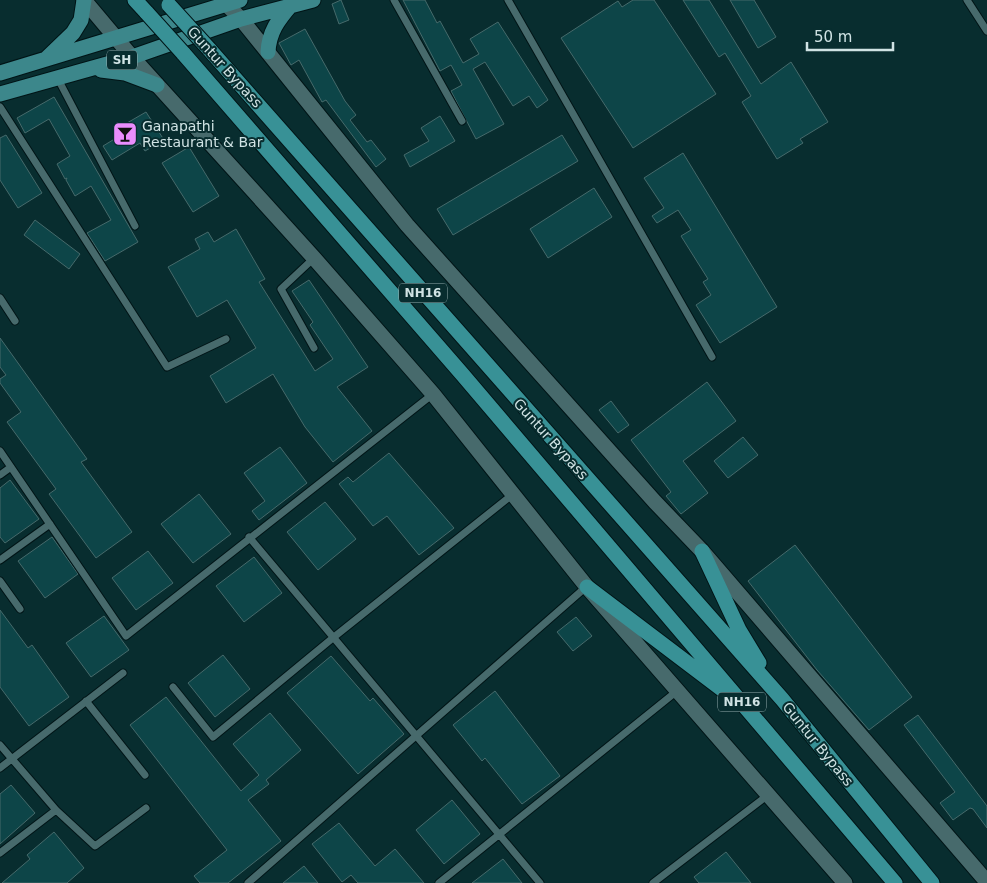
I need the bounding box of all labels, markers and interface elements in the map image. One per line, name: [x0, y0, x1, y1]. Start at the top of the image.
scale bar: [807, 20, 893, 52]
street label: Guntur Bypass: [185, 23, 265, 111]
text: 50 m: [814, 28, 852, 46]
road number: SH: [107, 50, 137, 70]
place label: Ganapathi Restaurant & Bar: [142, 118, 263, 150]
bar icon: Ganapathi Restaurant & Bar: [112, 121, 138, 147]
road number: NH16: [399, 284, 447, 302]
street label: Guntur Bypass: [511, 395, 591, 483]
road number: NH16: [718, 692, 766, 712]
street label: Guntur Bypass: [779, 699, 857, 789]

